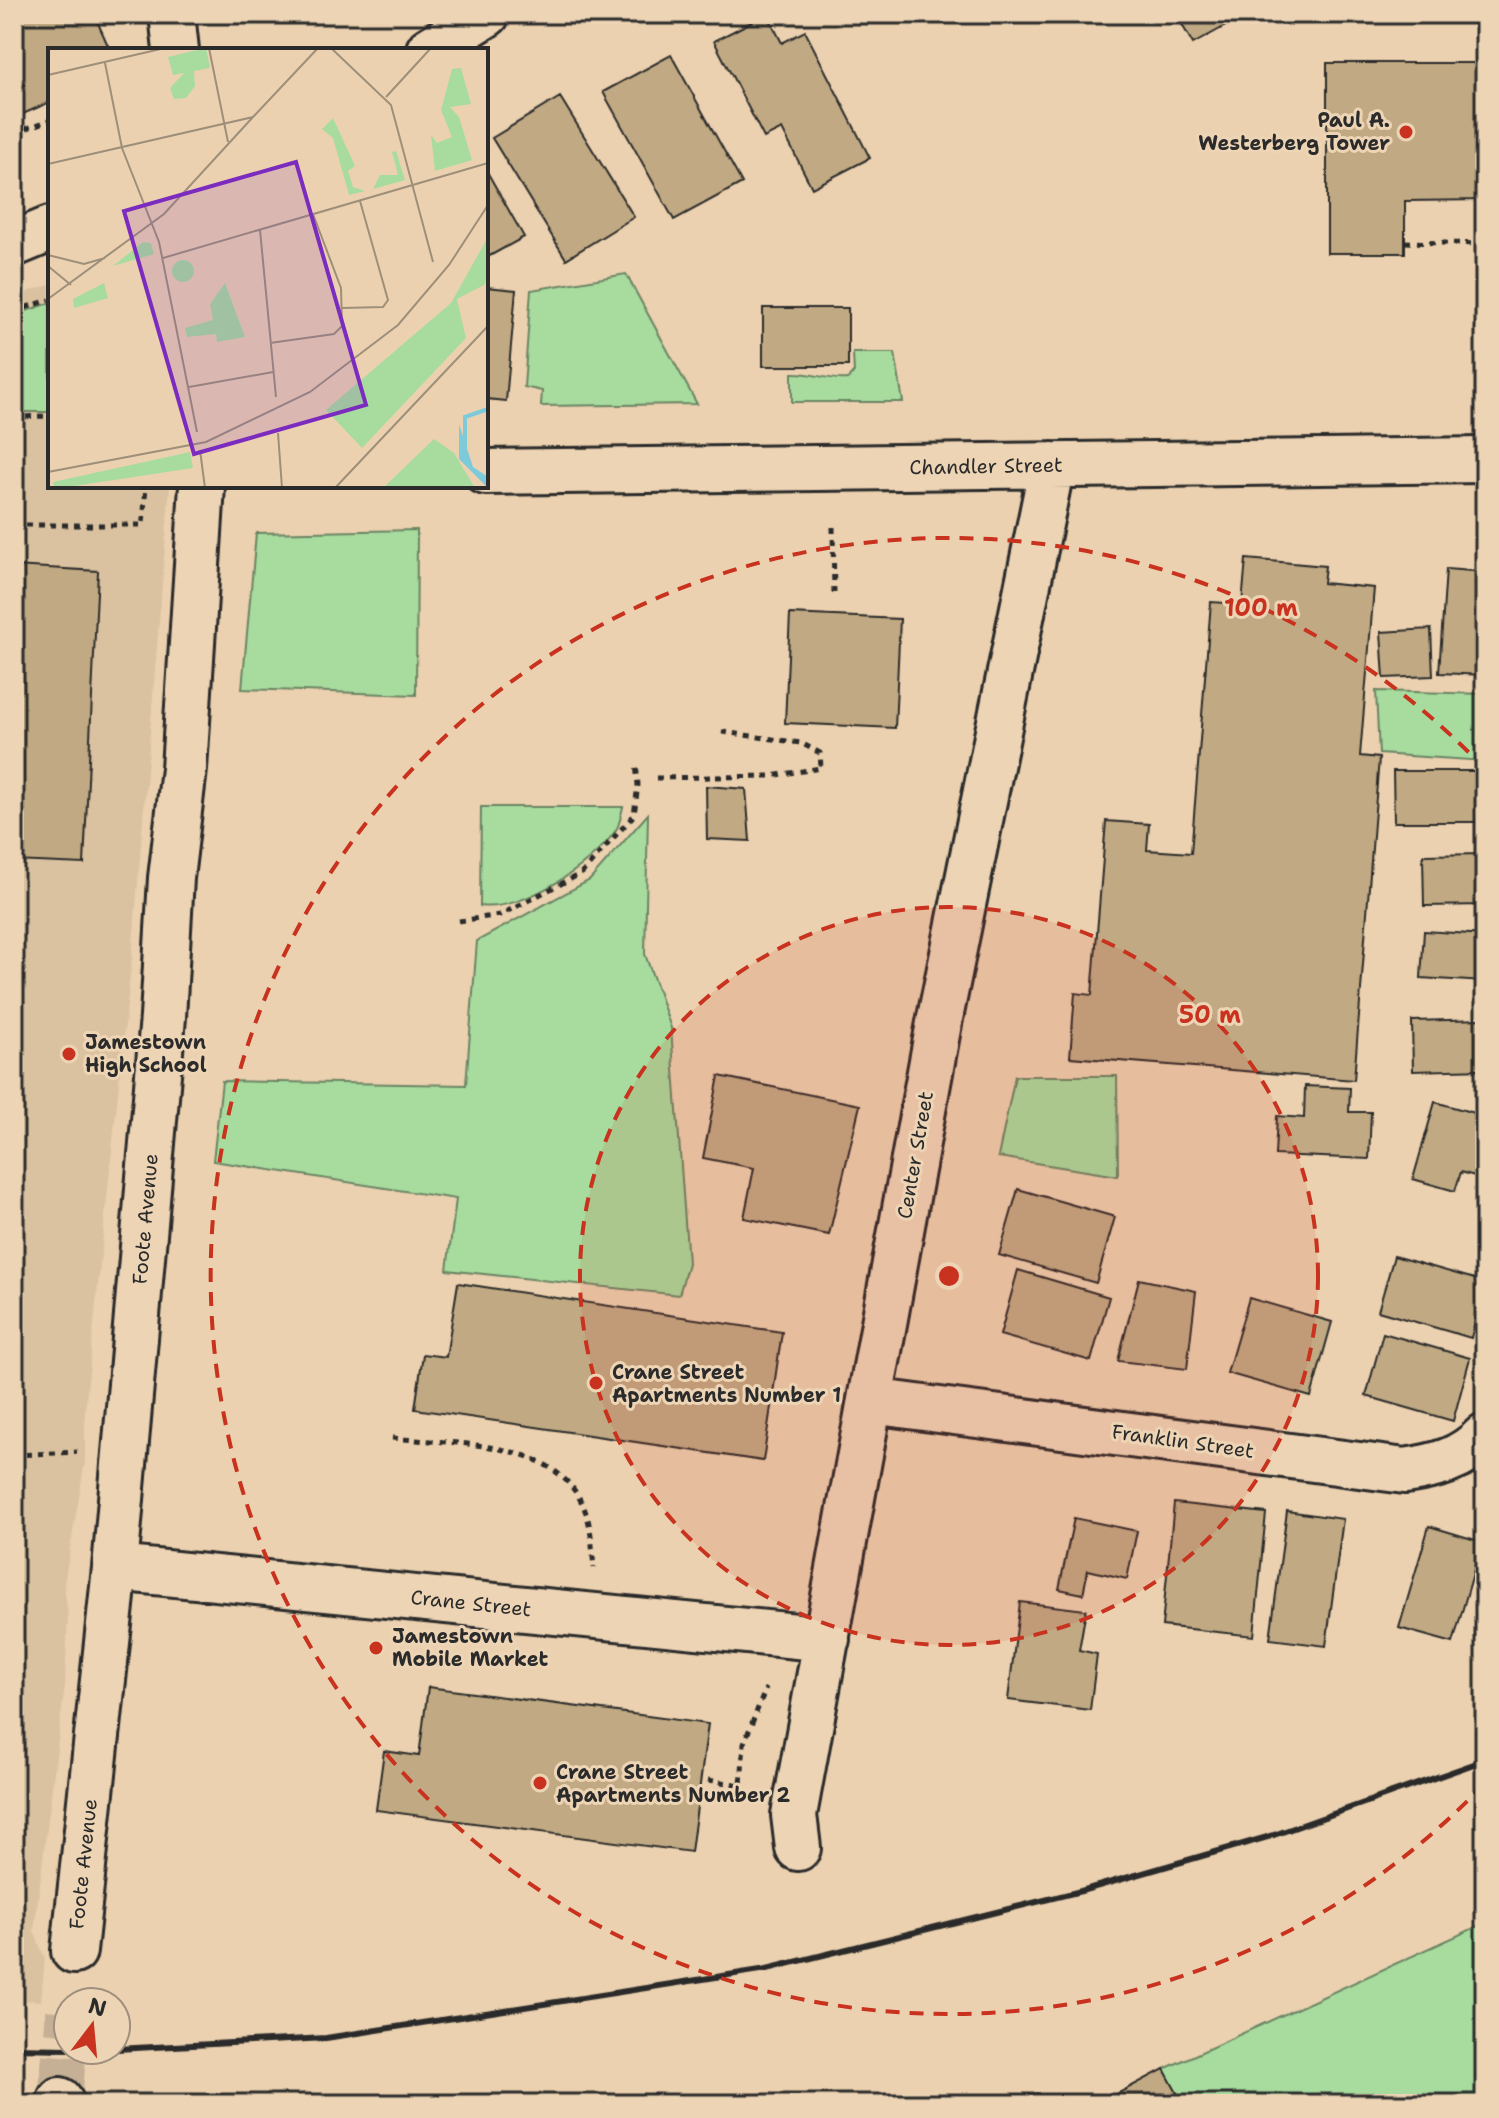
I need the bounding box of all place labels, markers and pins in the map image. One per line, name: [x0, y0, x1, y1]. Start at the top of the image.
place label: Paul A. Westerberg Tower: [1198, 107, 1390, 156]
marker: Paul A. Westerberg Tower: [1397, 123, 1415, 141]
place label: Jamestown High School: [85, 1029, 207, 1078]
marker: Jamestown High School: [60, 1045, 78, 1063]
centre of rings: [935, 1262, 963, 1290]
place label: Crane Street Apartments Number 1: [612, 1359, 841, 1408]
marker: Crane Street Apartments Number 1: [587, 1374, 605, 1392]
place label: Jamestown Mobile Market: [392, 1623, 548, 1672]
marker: Jamestown Mobile Market: [367, 1639, 385, 1657]
place label: Crane Street Apartments Number 2: [556, 1759, 790, 1808]
marker: Crane Street Apartments Number 2: [531, 1774, 549, 1792]

